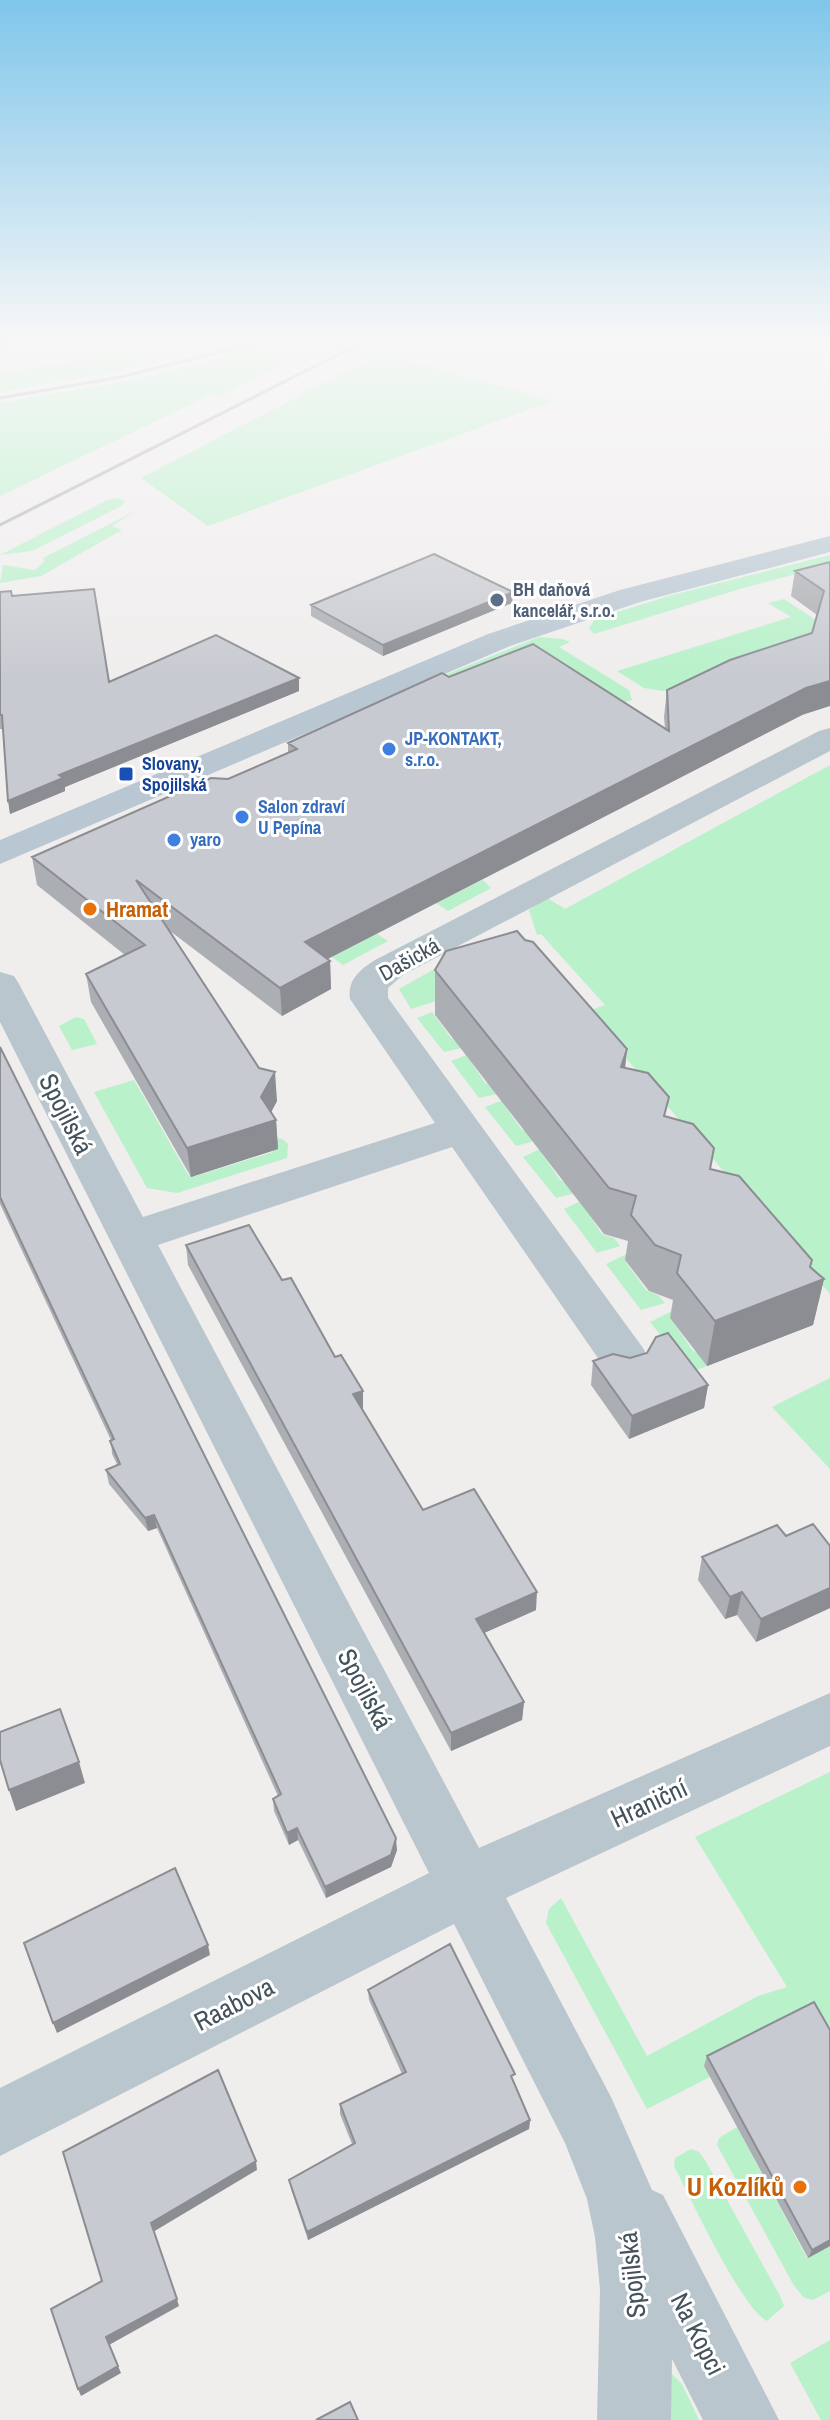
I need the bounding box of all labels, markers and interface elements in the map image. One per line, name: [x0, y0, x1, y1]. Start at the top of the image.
place label: BH daňová kancelář, s.r.o.: [513, 577, 615, 623]
marker: BH daňová kancelář, s.r.o.: [488, 591, 506, 609]
place label: JP-KONTAKT, s.r.o.: [405, 726, 502, 772]
marker: JP-KONTAKT, s.r.o.: [380, 740, 398, 758]
place label: Slovany, Spojilská: [142, 751, 208, 797]
marker: Slovany, Spojilská: [117, 765, 135, 783]
place label: Salon zdraví U Pepína: [258, 794, 346, 840]
marker: Salon zdraví U Pepína: [233, 808, 251, 826]
place label: yaro: [190, 827, 221, 852]
marker: yaro: [165, 831, 183, 849]
place label: Hramat: [106, 894, 168, 924]
marker: Hramat: [81, 900, 99, 918]
street label: Dašická: [373, 930, 445, 988]
street label: Spojilská: [31, 1067, 102, 1160]
street label: Spojilská: [330, 1642, 401, 1735]
street label: Hraniční: [605, 1769, 694, 1835]
street label: Raabova: [188, 1969, 280, 2039]
place label: U Kozlíků: [687, 2169, 784, 2204]
marker: U Kozlíků: [791, 2178, 809, 2196]
street label: Spojilská: [610, 2230, 653, 2320]
street label: Na Kopci: [663, 2287, 734, 2381]

